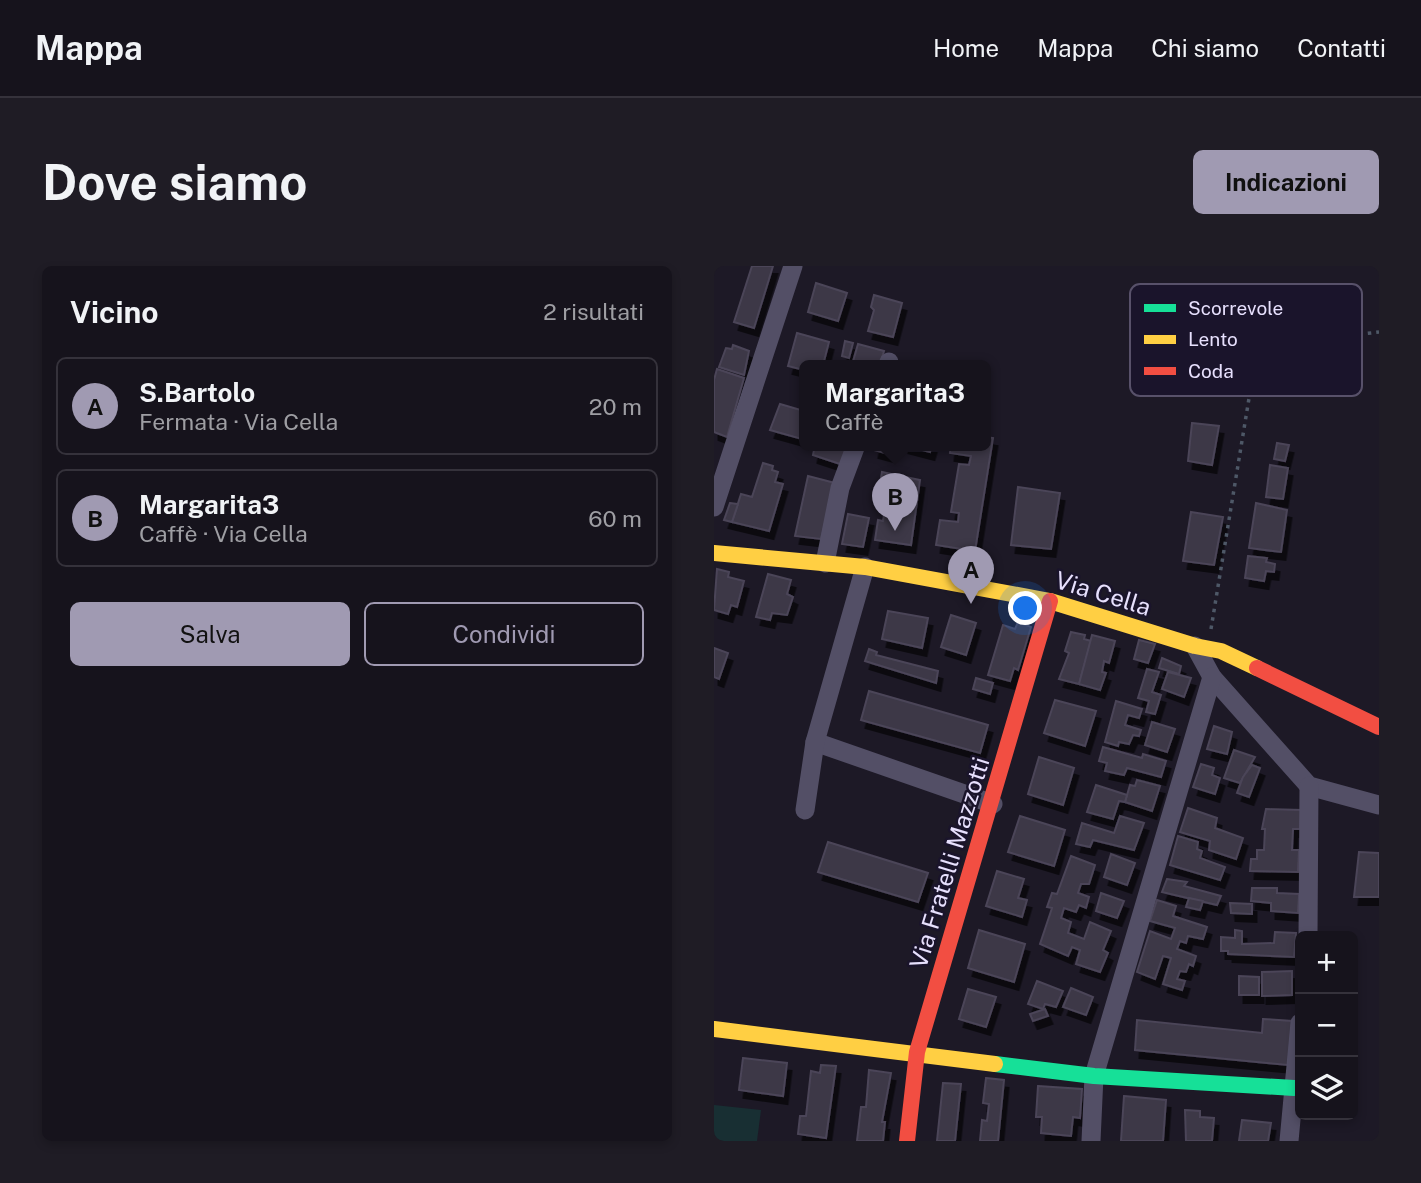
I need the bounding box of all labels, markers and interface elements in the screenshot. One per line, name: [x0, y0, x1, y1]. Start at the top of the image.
text: Mappa: [35, 29, 143, 67]
text: Home: [933, 34, 999, 62]
text: Mappa: [1037, 34, 1113, 62]
text: Chi siamo: [1151, 34, 1259, 62]
text: Contatti: [1297, 34, 1386, 62]
button: Indicazioni: [1193, 150, 1379, 214]
text: Dove siamo: [42, 153, 307, 211]
legend: [1130, 284, 1362, 396]
text: Vicino: [70, 294, 159, 330]
text: Scorrevole: [1188, 297, 1283, 319]
text: 2 risultati: [543, 298, 644, 325]
text: Lento: [1188, 328, 1238, 350]
popup: [799, 360, 991, 451]
text: Coda: [1188, 360, 1234, 382]
text: S.Bartolo: [139, 377, 255, 408]
text: Margarita3: [825, 377, 965, 408]
text: A: [87, 393, 103, 420]
text: 20 m: [589, 393, 642, 420]
text: Fermata · Via Cella: [139, 408, 338, 435]
text: Caffè: [825, 408, 883, 435]
pin: B: [872, 473, 918, 531]
text: Margarita3: [139, 489, 279, 520]
text: B: [87, 505, 103, 532]
text: 60 m: [588, 505, 642, 532]
text: Caffè · Via Cella: [139, 520, 308, 547]
pin: A: [948, 546, 994, 604]
street label: Via Cella: [1052, 565, 1155, 621]
your location: [1008, 591, 1042, 625]
button: Salva: [70, 602, 350, 666]
button: Condividi: [364, 602, 644, 666]
street label: Via Fratelli Mazzotti: [904, 754, 995, 972]
map controls: [1295, 931, 1358, 1120]
button: +: [1295, 931, 1358, 994]
button: −: [1295, 994, 1358, 1057]
button: layers: [1295, 1057, 1358, 1120]

